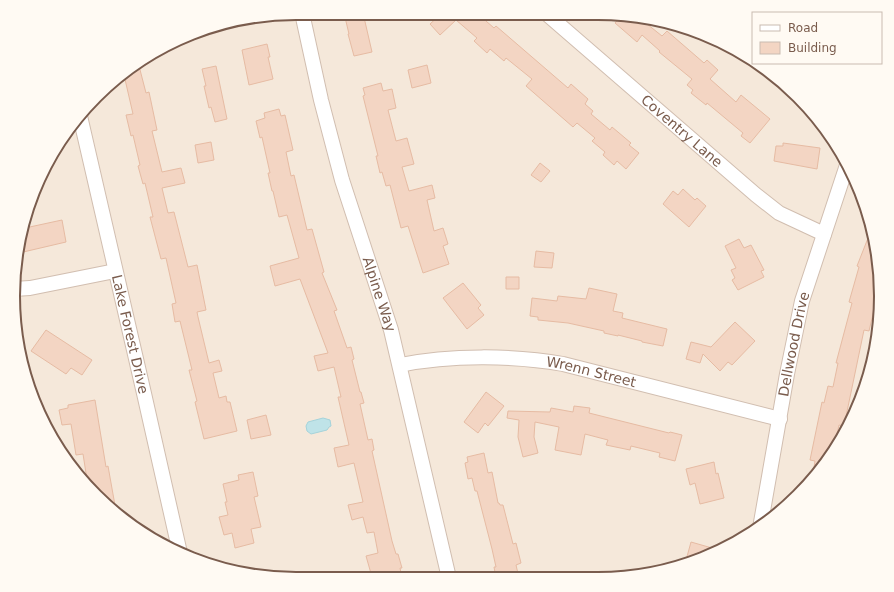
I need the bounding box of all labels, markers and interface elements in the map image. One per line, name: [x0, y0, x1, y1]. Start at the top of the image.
legend: [752, 12, 882, 64]
text: Road: [788, 21, 818, 35]
text: Building: [788, 41, 837, 55]
street label: Coventry Lane: [638, 91, 726, 170]
street label: Alpine Way: [360, 255, 399, 334]
street label: Lake Forest Drive: [109, 273, 152, 395]
street label: Dellwood Drive: [775, 290, 813, 398]
street label: Wrenn Street: [545, 353, 638, 390]

